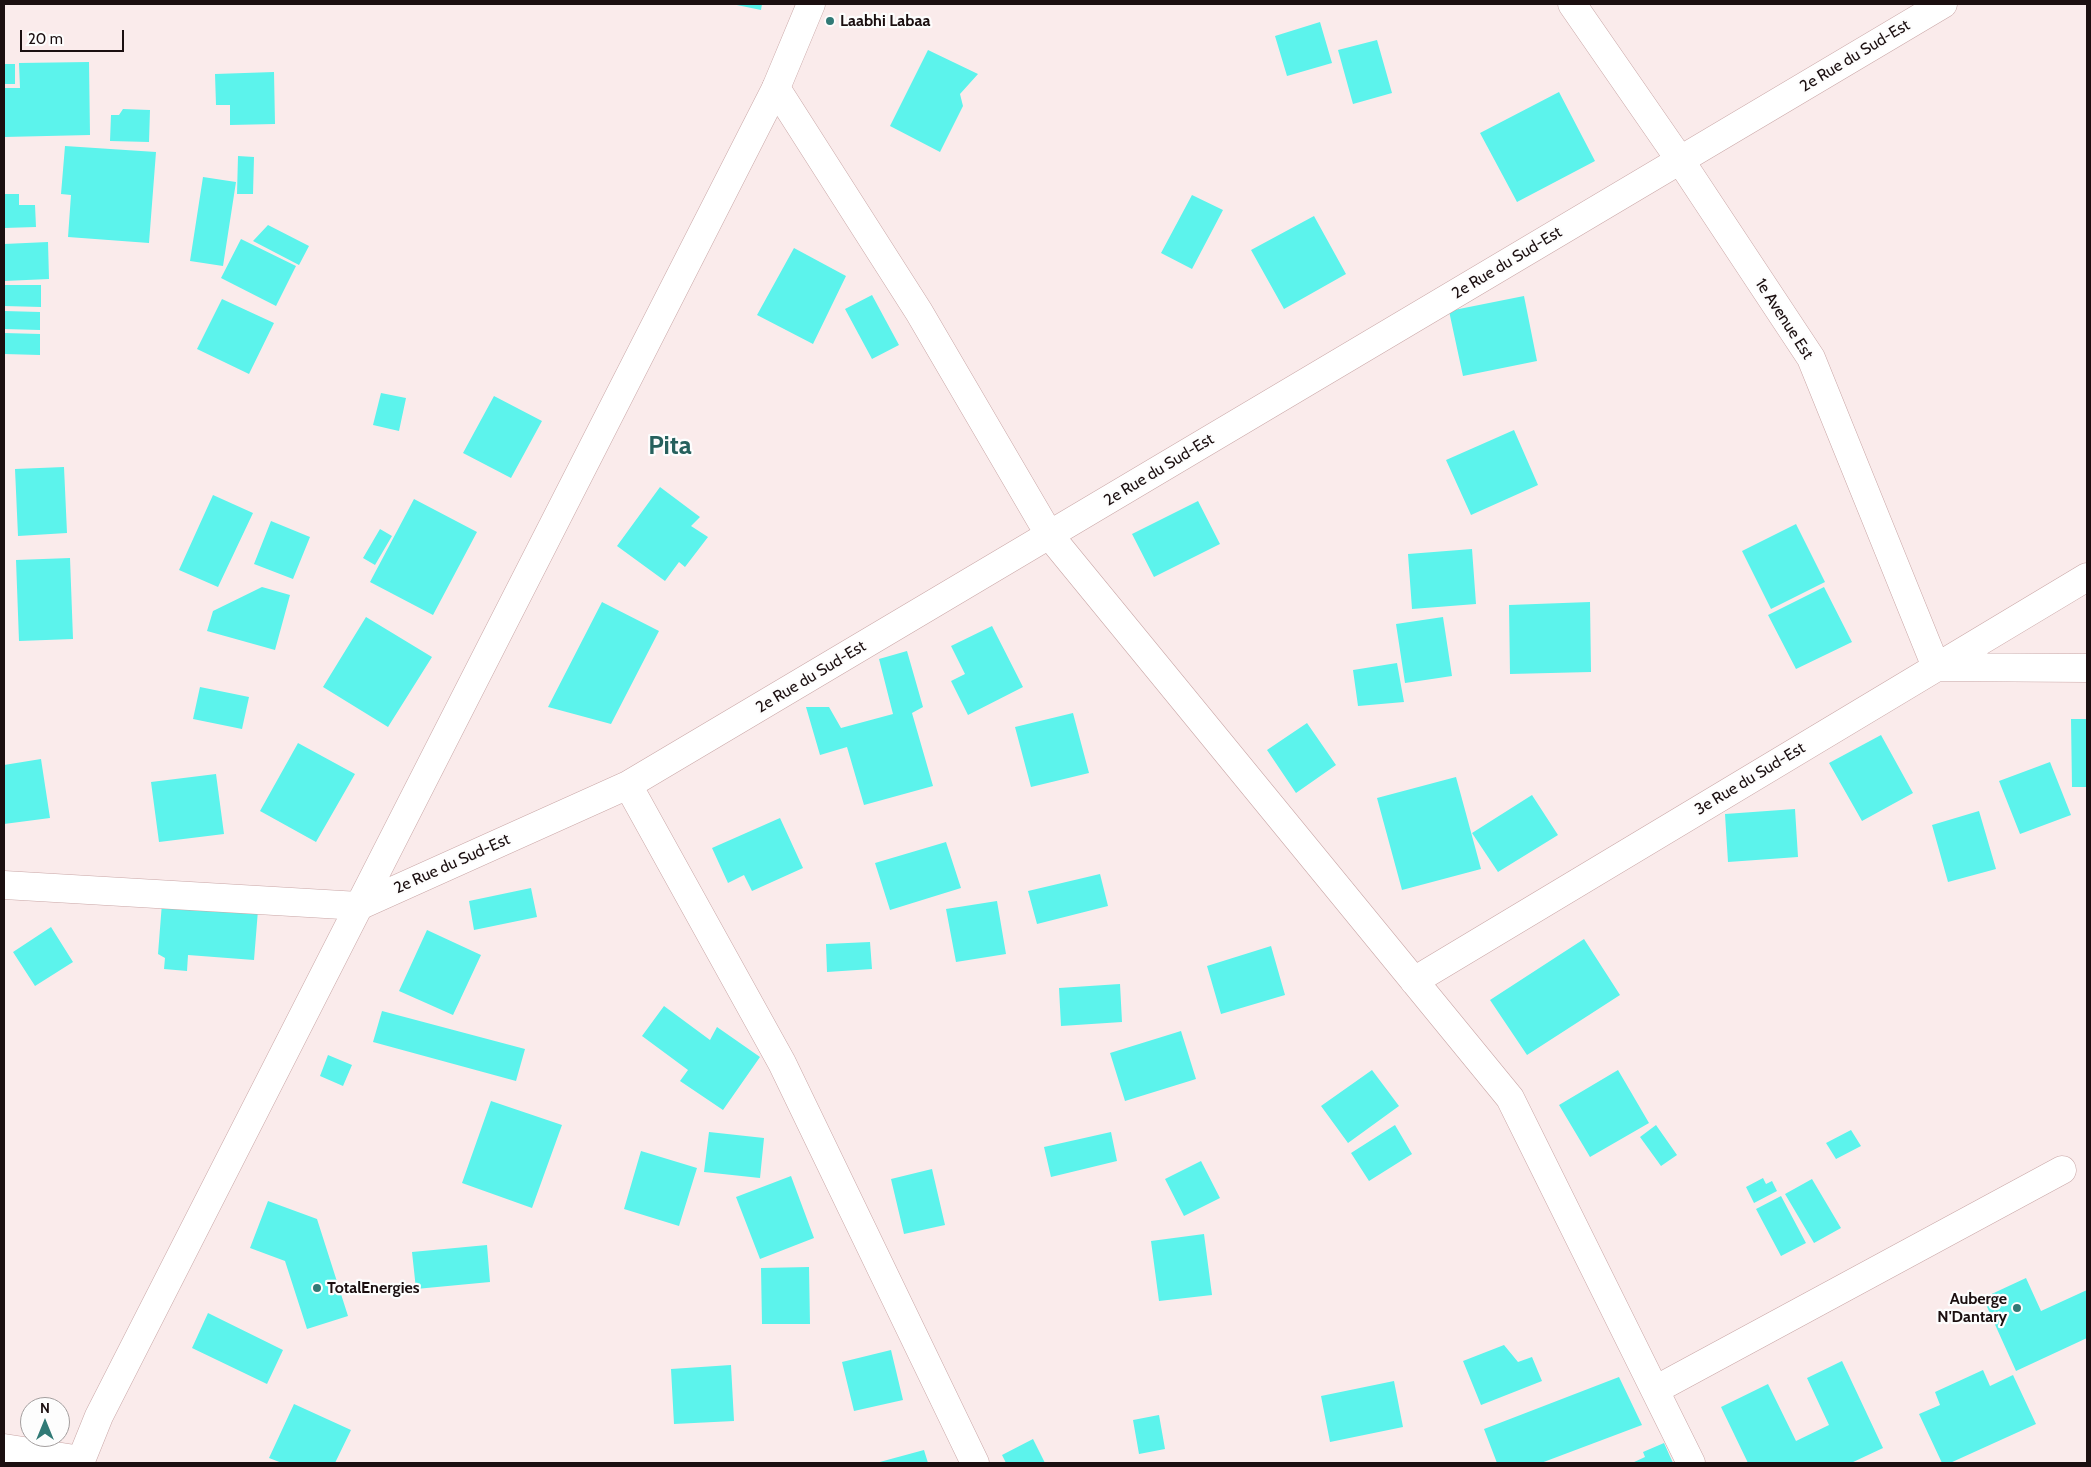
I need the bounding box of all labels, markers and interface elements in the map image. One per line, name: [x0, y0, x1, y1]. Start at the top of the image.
place label: Laabhi Labaa: [840, 11, 930, 31]
marker: Laabhi Labaa: [824, 15, 836, 27]
street label: 2e Rue du Sud-Est: [1797, 16, 1913, 96]
scale bar: [22, 20, 126, 52]
text: 20 m: [28, 30, 63, 48]
street label: 2e Rue du Sud-Est: [1449, 223, 1565, 303]
street label: 1e Avenue Est: [1751, 275, 1817, 363]
district label: Pita: [648, 430, 692, 462]
street label: 2e Rue du Sud-Est: [1101, 430, 1217, 510]
street label: 2e Rue du Sud-Est: [753, 637, 869, 717]
street label: 3e Rue du Sud-Est: [1691, 739, 1809, 819]
street label: 2e Rue du Sud-Est: [391, 830, 513, 898]
place label: TotalEnergies: [327, 1278, 420, 1298]
marker: TotalEnergies: [311, 1282, 323, 1294]
place label: Auberge N'Dantary: [1937, 1289, 2007, 1327]
marker: Auberge N'Dantary: [2011, 1302, 2023, 1314]
north arrow: [20, 1397, 70, 1447]
text: N: [40, 1399, 50, 1417]

